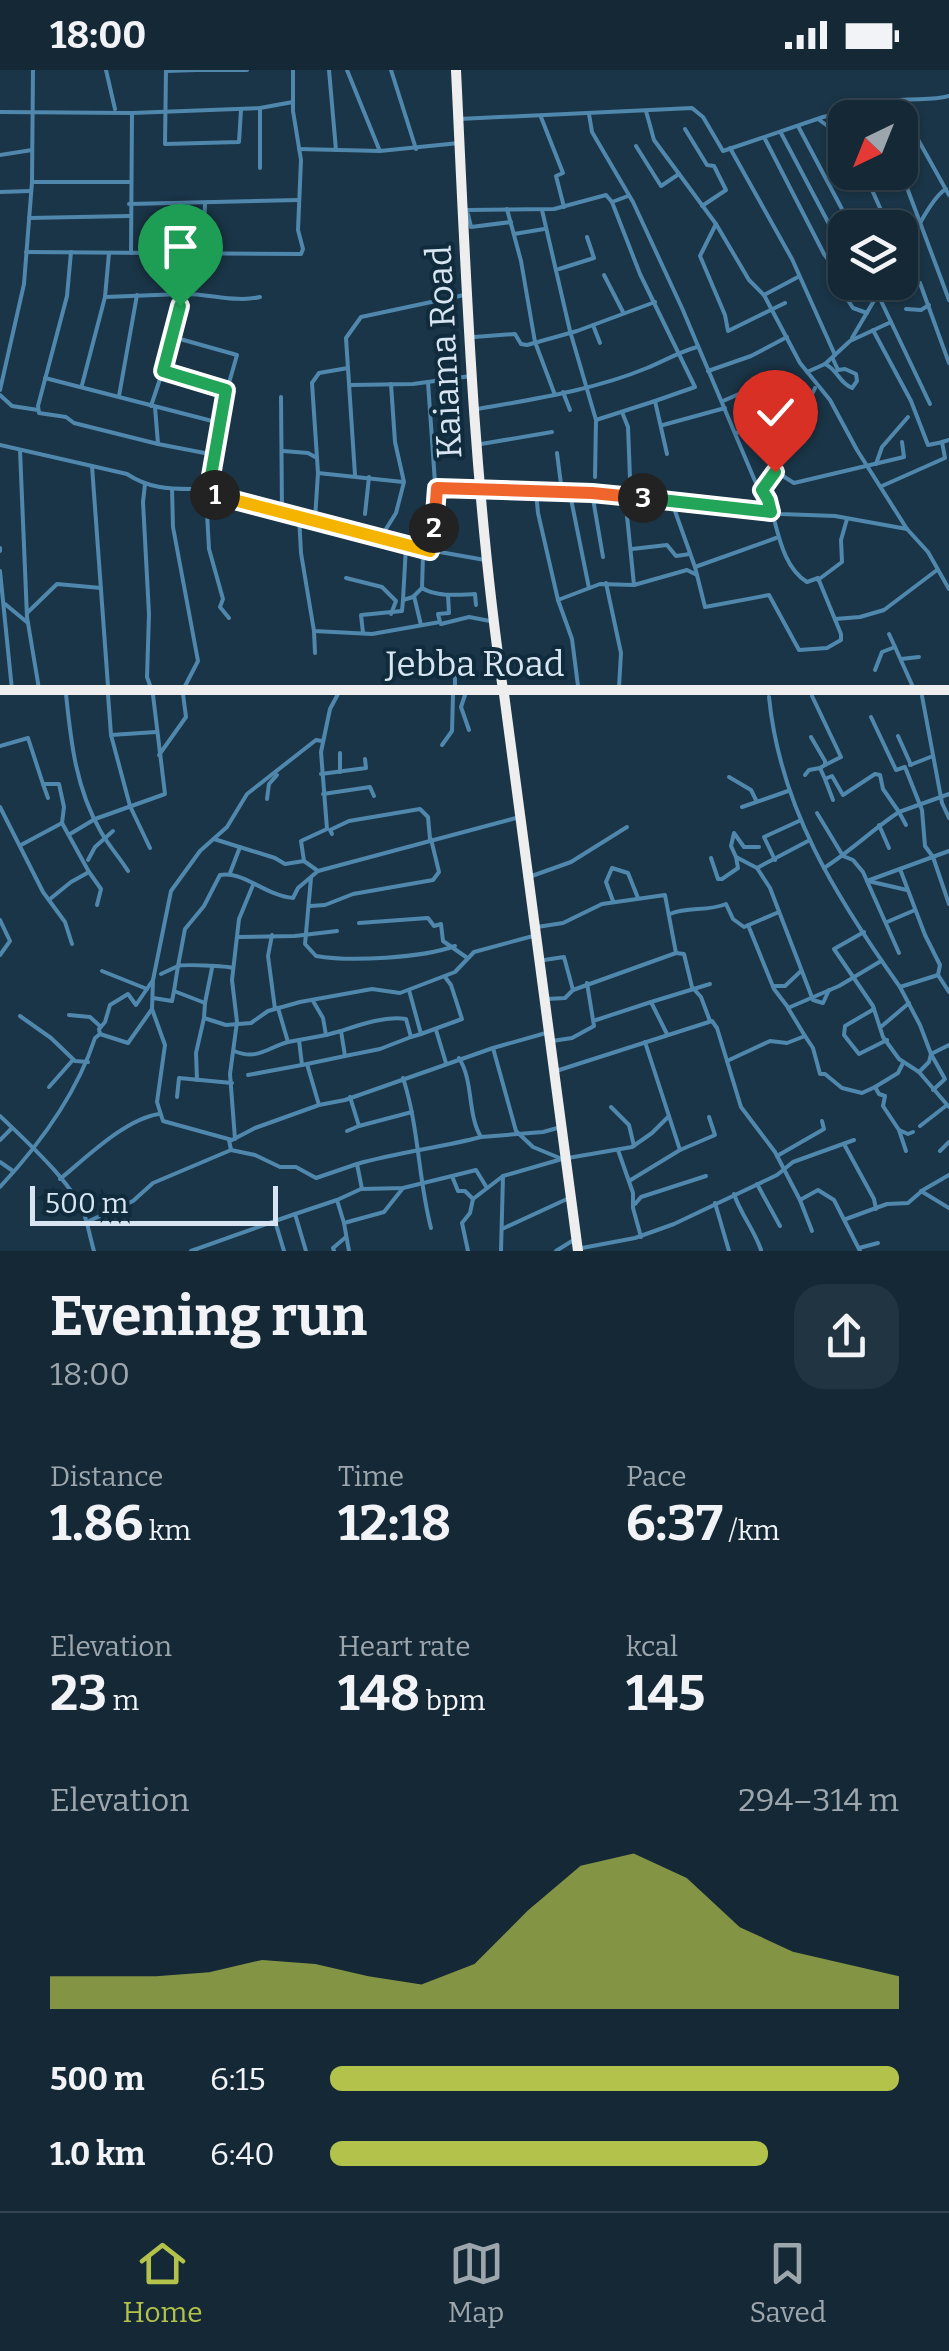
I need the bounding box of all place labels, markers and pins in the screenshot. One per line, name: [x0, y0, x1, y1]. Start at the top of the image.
pin: [138, 204, 223, 307]
pin: [733, 370, 818, 473]
pin: 1: [190, 470, 240, 520]
pin: 3: [618, 473, 668, 523]
pin: 2: [409, 503, 459, 553]

